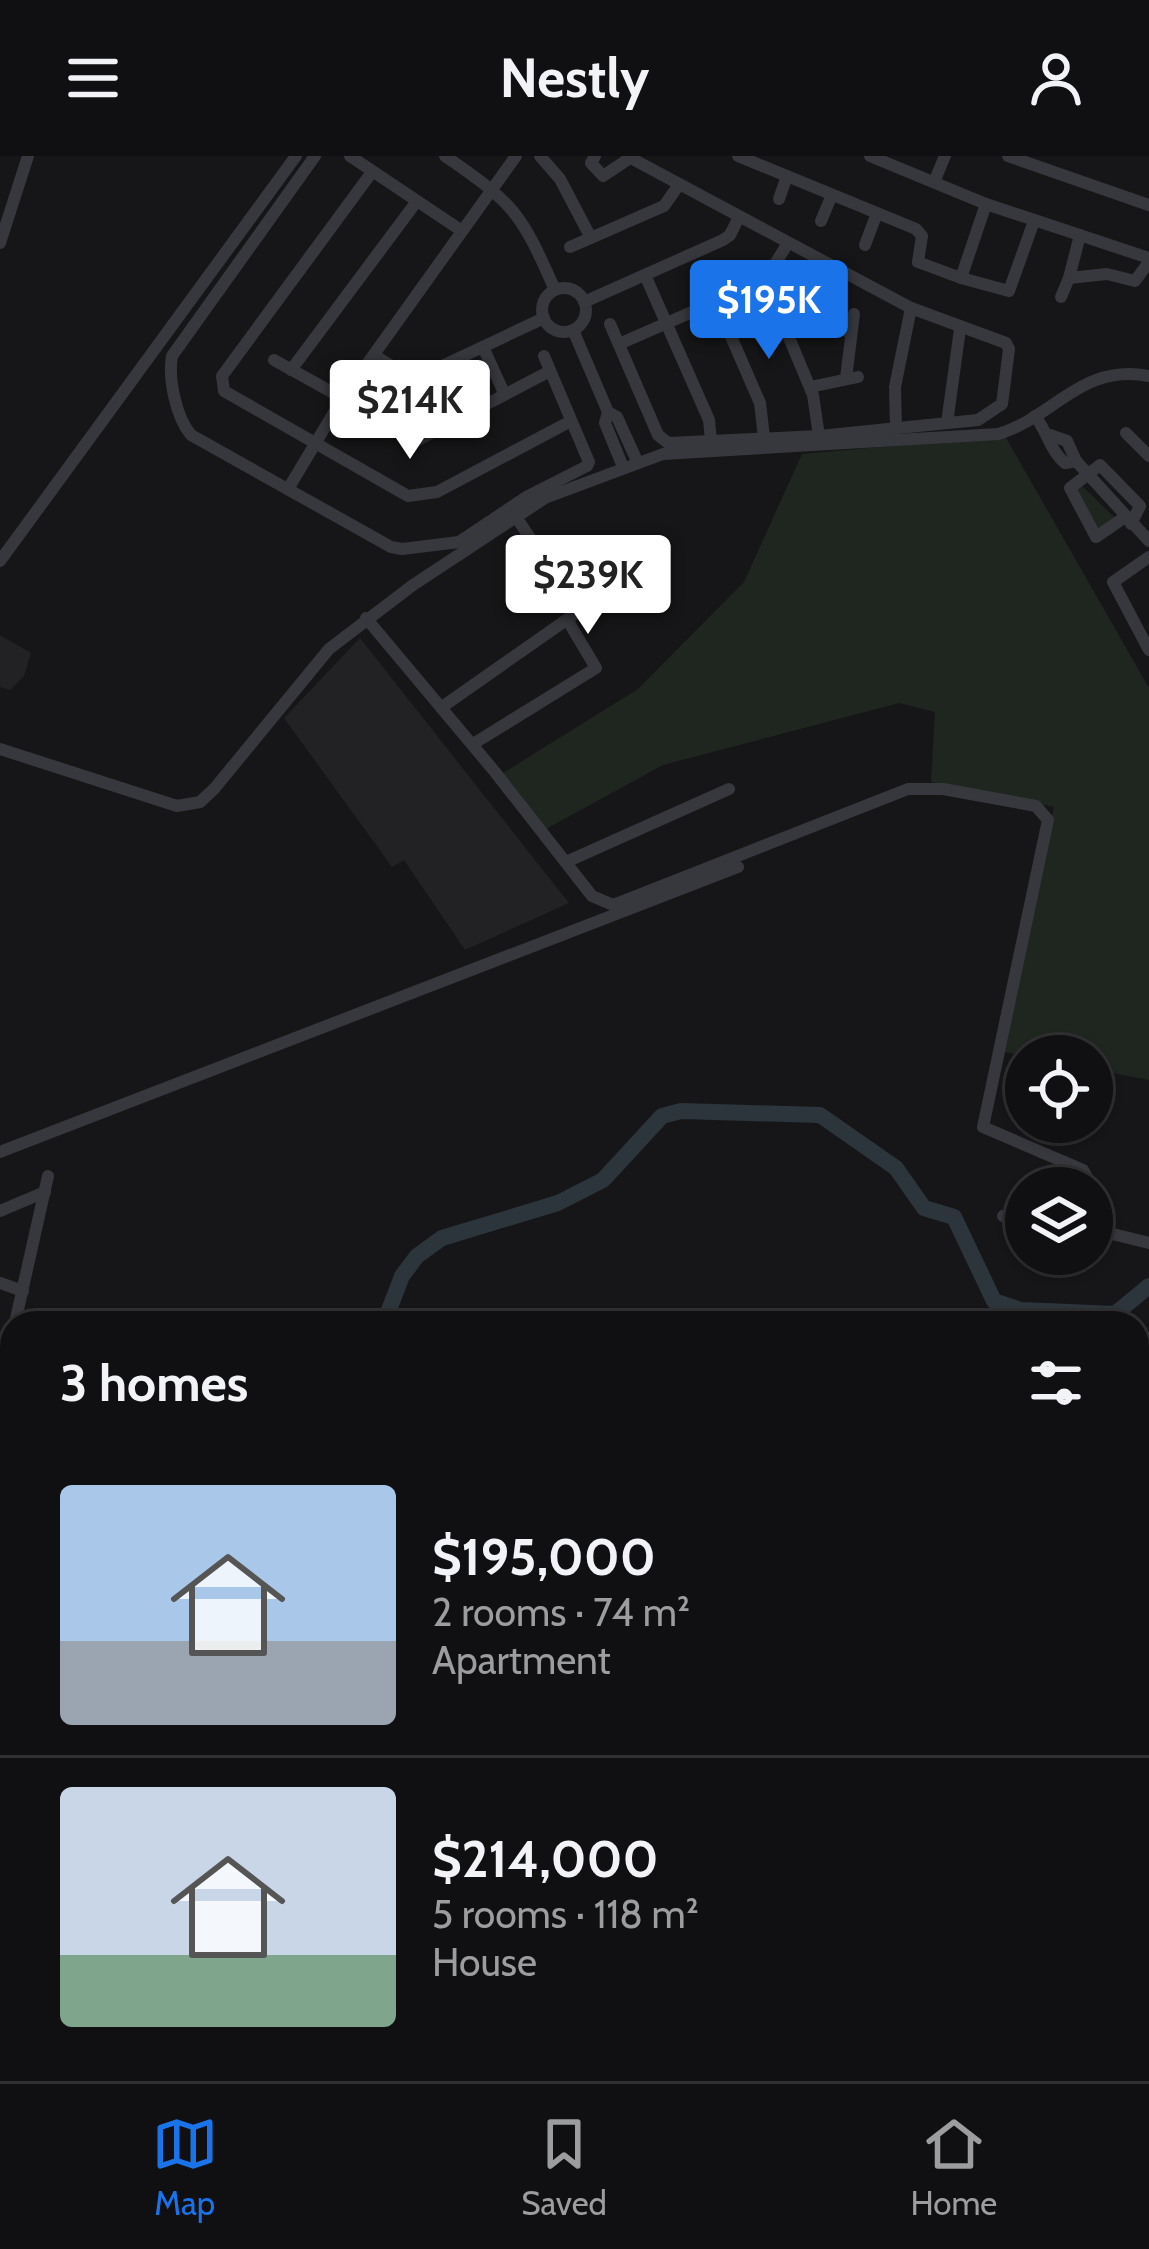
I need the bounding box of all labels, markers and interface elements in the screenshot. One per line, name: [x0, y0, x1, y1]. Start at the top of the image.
icon: menu: [60, 45, 126, 111]
text: Nestly: [500, 45, 649, 111]
icon: person: [1023, 45, 1089, 111]
pin: $195K: [685, 260, 853, 362]
text: $195K: [717, 275, 821, 323]
pin: $214K: [326, 360, 494, 462]
text: $214K: [357, 375, 463, 423]
pin: $239K: [504, 535, 672, 637]
text: $239K: [533, 550, 643, 598]
map controls: [1005, 1035, 1113, 1275]
button: locate: [1005, 1035, 1113, 1143]
button: layers: [1005, 1167, 1113, 1275]
icon: filters: [1023, 1350, 1089, 1416]
text: 3 homes: [60, 1352, 248, 1414]
text: $195,000: [432, 1526, 656, 1588]
icon: home: [156, 1533, 300, 1677]
text: 2 rooms · 74 m²: [432, 1588, 690, 1636]
text: Apartment: [432, 1636, 611, 1684]
text: $214,000: [432, 1828, 658, 1890]
icon: home: [156, 1835, 300, 1979]
text: 5 rooms · 118 m²: [432, 1890, 699, 1938]
text: House: [432, 1938, 537, 1986]
tab: Map: [152, 2111, 218, 2223]
tab: Saved: [521, 2111, 607, 2223]
tab: Home: [910, 2111, 997, 2223]

